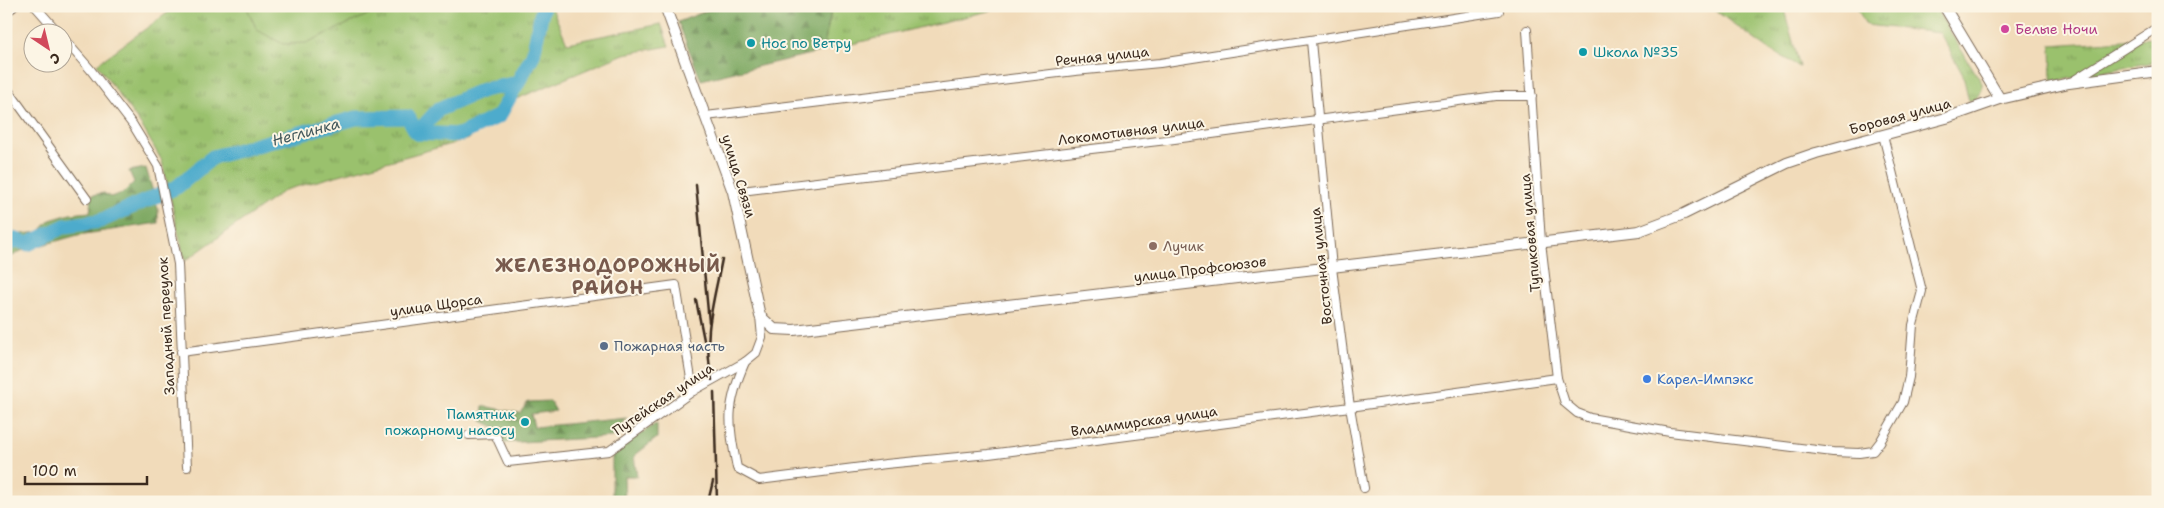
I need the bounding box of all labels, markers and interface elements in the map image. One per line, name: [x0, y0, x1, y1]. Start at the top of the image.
place label: Белые Ночи: [2015, 20, 2098, 38]
north arrow: [22, 22, 72, 72]
marker: Белые Ночи: [1999, 23, 2011, 35]
place label: Нос по Ветру: [761, 34, 851, 52]
marker: Нос по Ветру: [745, 37, 757, 49]
street label: Речная улица: [1054, 42, 1150, 70]
place label: Школа №35: [1593, 43, 1678, 61]
marker: Школа №35: [1577, 46, 1589, 58]
text: С: [47, 49, 64, 68]
street label: Боровая улица: [1847, 94, 1953, 138]
water label: Неглинка: [270, 113, 342, 151]
street label: Локомотивная улица: [1057, 113, 1205, 149]
street label: улица Связи: [718, 132, 760, 220]
street label: Тупиковая улица: [1516, 173, 1544, 293]
street label: Восточная улица: [1306, 206, 1336, 325]
place label: Лучик: [1163, 237, 1205, 255]
marker: Лучик: [1147, 240, 1159, 252]
street label: улица Профсоюзов: [1133, 252, 1267, 286]
district label: ЖЕЛЕЗНОДОРОЖНЫЙ РАЙОН: [495, 253, 721, 300]
street label: Западный переулок: [153, 256, 179, 395]
street label: улица Щорса: [389, 290, 484, 320]
place label: Пожарная часть: [614, 337, 725, 355]
marker: Пожарная часть: [598, 340, 610, 352]
street label: Путейская улица: [609, 358, 717, 439]
place label: Карел-Импэкс: [1657, 370, 1754, 388]
marker: Карел-Импэкс: [1641, 373, 1653, 385]
street label: Владимирская улица: [1069, 402, 1219, 440]
place label: Памятник пожарному насосу: [385, 405, 516, 439]
marker: Памятник пожарному насосу: [519, 416, 531, 428]
scale bar: [25, 453, 148, 485]
text: 100 m: [32, 461, 77, 481]

